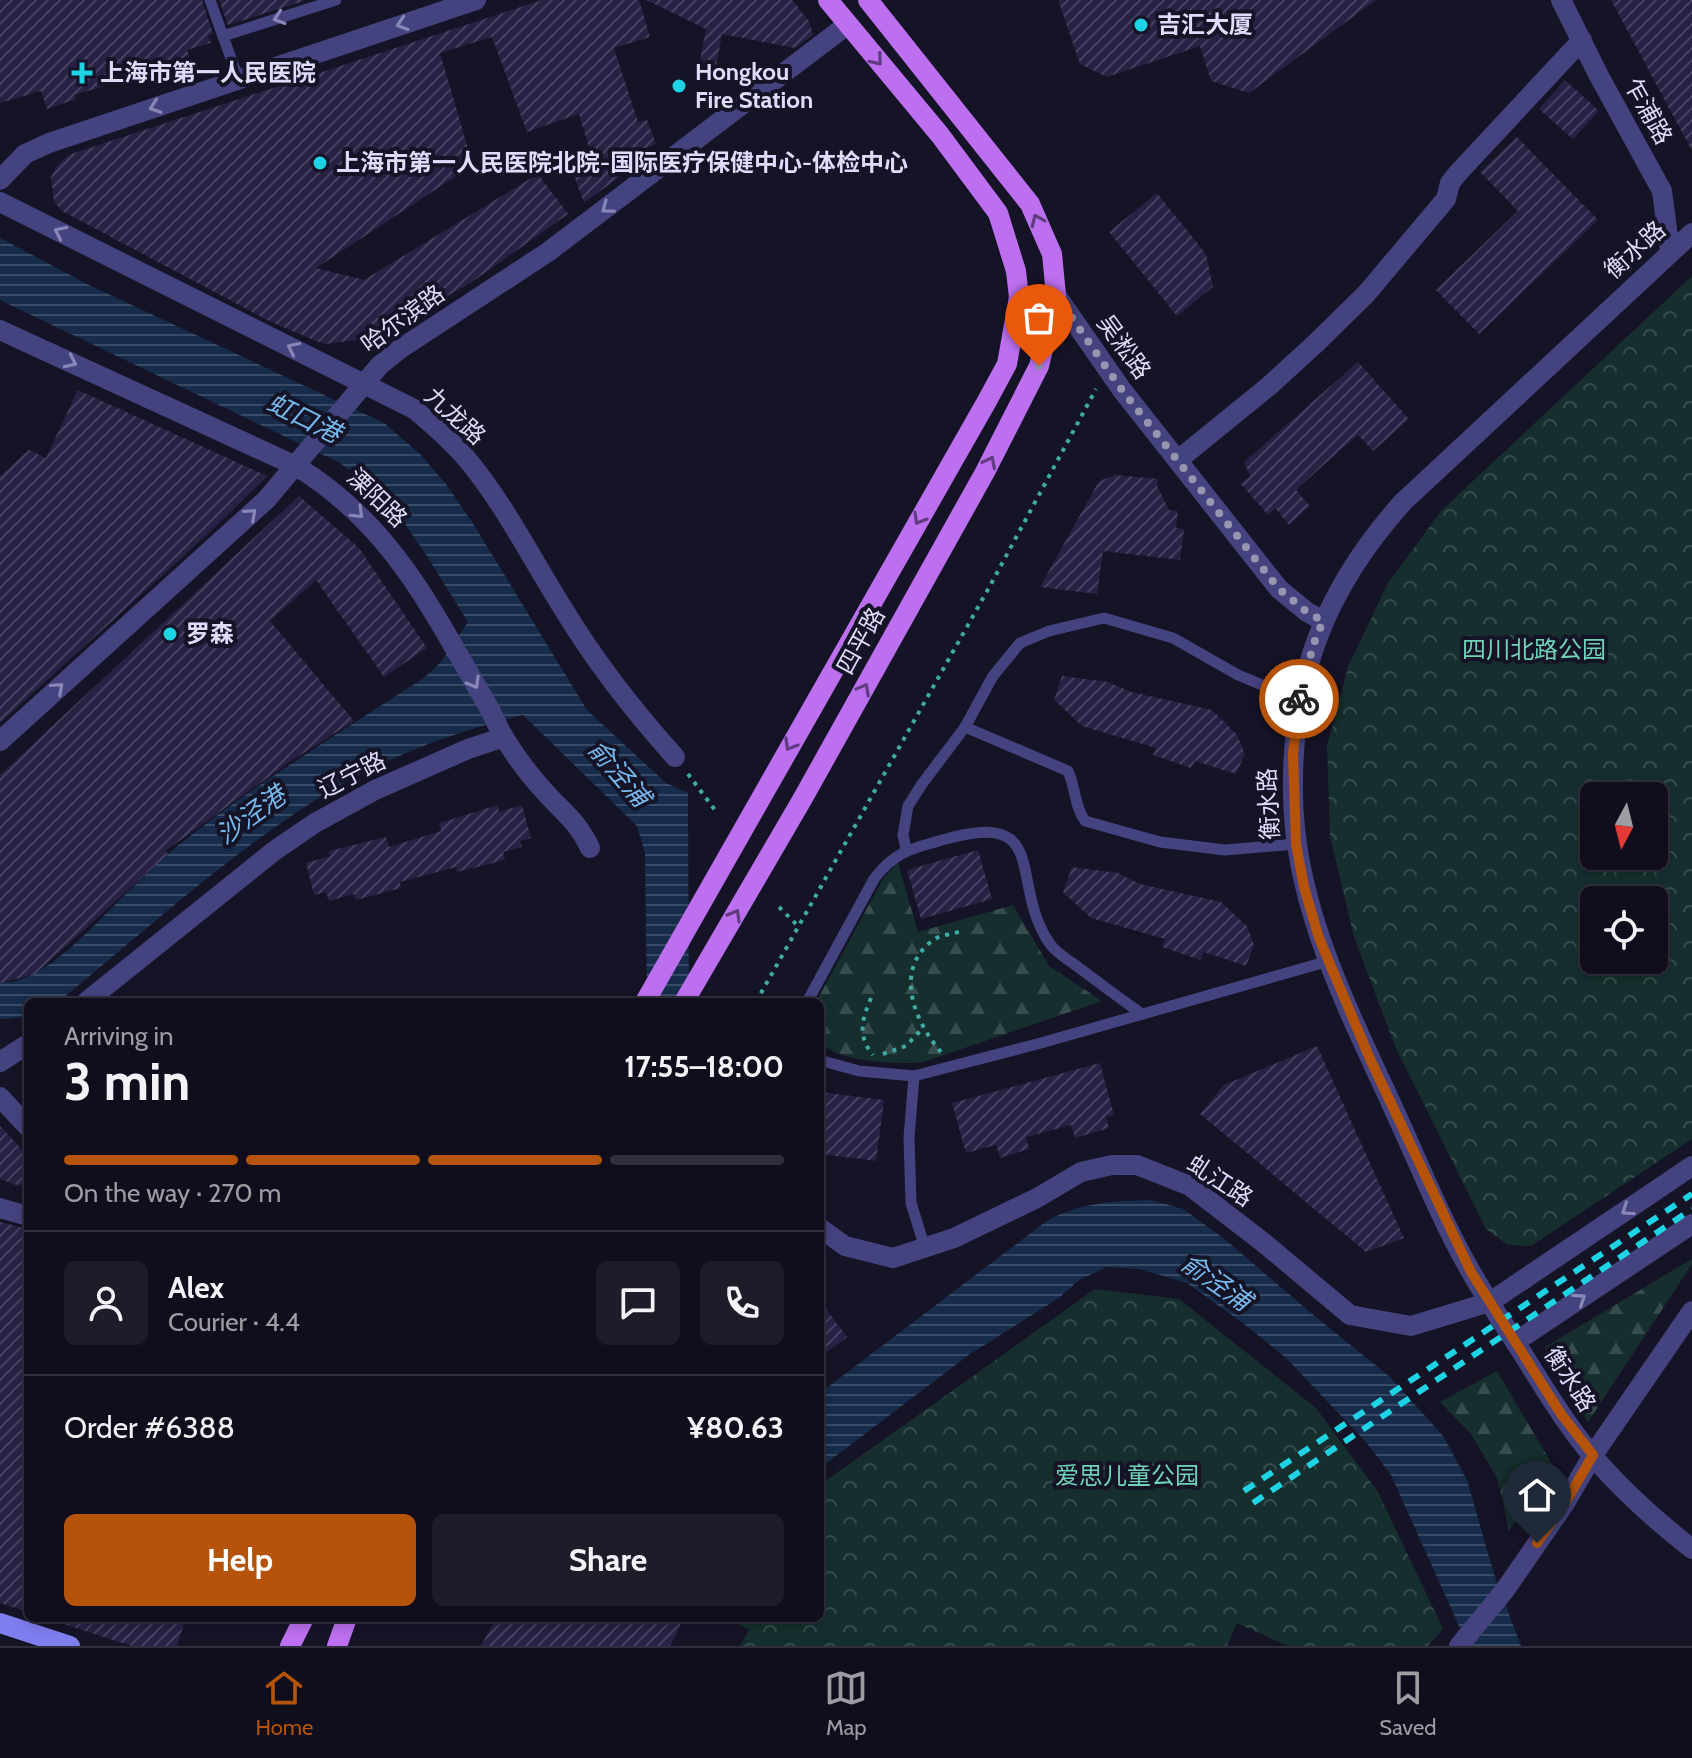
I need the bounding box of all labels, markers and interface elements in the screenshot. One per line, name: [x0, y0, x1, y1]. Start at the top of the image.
one-way arrow: [273, 9, 287, 25]
place label: 吉汇大厦: [1157, 10, 1253, 39]
one-way arrow: [395, 15, 409, 31]
marker: 吉汇大厦: [1132, 16, 1150, 34]
one-way arrow: [867, 51, 882, 66]
place label: Hongkou Fire Station: [695, 57, 813, 114]
place label: 上海市第一人民医院: [100, 58, 316, 87]
marker: 上海市第一人民医院: [71, 62, 93, 84]
street label: 乍浦路: [1618, 72, 1679, 149]
marker: Hongkou Fire Station: [670, 77, 688, 95]
one-way arrow: [149, 97, 163, 113]
place label: 上海市第一人民医院北院-国际医疗保健中心-体检中心: [336, 148, 908, 177]
marker: 上海市第一人民医院北院-国际医疗保健中心-体检中心: [311, 154, 329, 172]
one-way arrow: [602, 199, 616, 213]
one-way arrow: [1031, 214, 1047, 228]
street label: 衡水路: [1598, 215, 1671, 284]
one-way arrow: [54, 226, 69, 242]
street label: 哈尔滨路: [355, 279, 450, 359]
pin: [1005, 284, 1073, 366]
icon: bag: [1017, 296, 1061, 340]
street label: 吴淞路: [1092, 309, 1157, 384]
one-way arrow: [287, 341, 301, 357]
one-way arrow: [63, 352, 77, 368]
street label: 九龙路: [419, 381, 492, 450]
water label: 虹口港: [262, 387, 350, 451]
one-way arrow: [980, 455, 996, 470]
street label: 溧阳路: [341, 462, 413, 533]
one-way arrow: [349, 504, 363, 519]
one-way arrow: [241, 509, 256, 523]
one-way arrow: [913, 510, 929, 525]
street label: 四平路: [830, 602, 891, 679]
place label: 罗森: [186, 619, 234, 648]
marker: 罗森: [161, 625, 179, 643]
park label: 四川北路公园: [1462, 635, 1606, 664]
courier: [1259, 659, 1339, 739]
one-way arrow: [465, 675, 480, 689]
icon: bike: [1277, 677, 1321, 721]
one-way arrow: [854, 683, 870, 698]
one-way arrow: [48, 684, 63, 698]
water label: 俞泾浦: [581, 733, 659, 816]
one-way arrow: [784, 736, 800, 751]
street label: 辽宁路: [313, 745, 390, 804]
street label: 衡水路: [1252, 767, 1285, 841]
water label: 沙泾港: [210, 777, 295, 851]
north arrow: [1580, 782, 1668, 870]
map controls: [1580, 782, 1668, 974]
button: locate: [1580, 886, 1668, 974]
one-way arrow: [725, 909, 741, 924]
text: Arriving in: [64, 1020, 174, 1052]
text: 17:55–18:00: [624, 1048, 784, 1085]
text: 3 min: [64, 1050, 190, 1113]
street label: 虬江路: [1182, 1149, 1258, 1212]
text: On the way · 270 m: [64, 1177, 281, 1209]
one-way arrow: [1622, 1200, 1636, 1215]
water label: 俞泾浦: [1175, 1247, 1260, 1320]
button: person: [64, 1261, 148, 1345]
button: chat: [596, 1261, 680, 1345]
button: phone: [700, 1261, 784, 1345]
text: Alex: [168, 1269, 224, 1306]
one-way arrow: [1572, 1294, 1586, 1309]
text: Courier · 4.4: [168, 1306, 300, 1338]
street label: 衡水路: [1539, 1341, 1602, 1417]
text: Order #6388: [64, 1409, 235, 1446]
text: ¥80.63: [687, 1409, 784, 1446]
park label: 爱思儿童公园: [1055, 1461, 1199, 1490]
pin: [1503, 1461, 1571, 1543]
icon: home: [1515, 1473, 1559, 1517]
button: Help: [64, 1514, 416, 1606]
button: Share: [432, 1514, 784, 1606]
tab: Home: [255, 1666, 313, 1741]
tab: Map: [824, 1666, 868, 1741]
tab: Saved: [1379, 1666, 1436, 1741]

